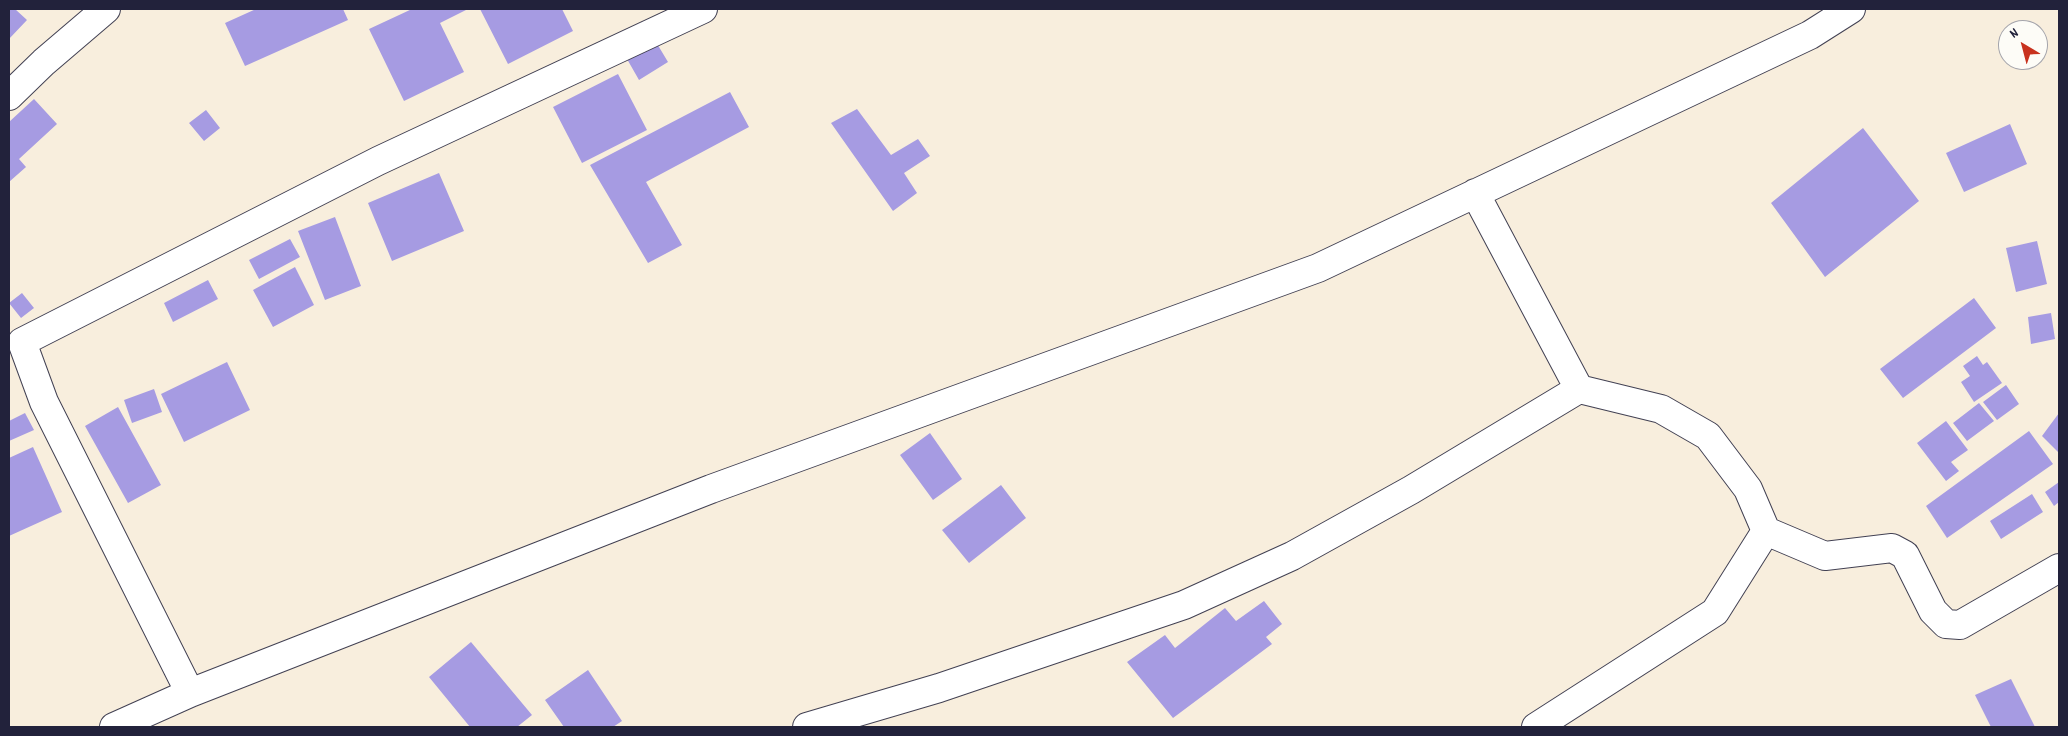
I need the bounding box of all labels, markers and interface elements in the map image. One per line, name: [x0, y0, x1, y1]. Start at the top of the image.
north arrow: [1998, 20, 2048, 70]
text: N: [2006, 24, 2023, 44]

